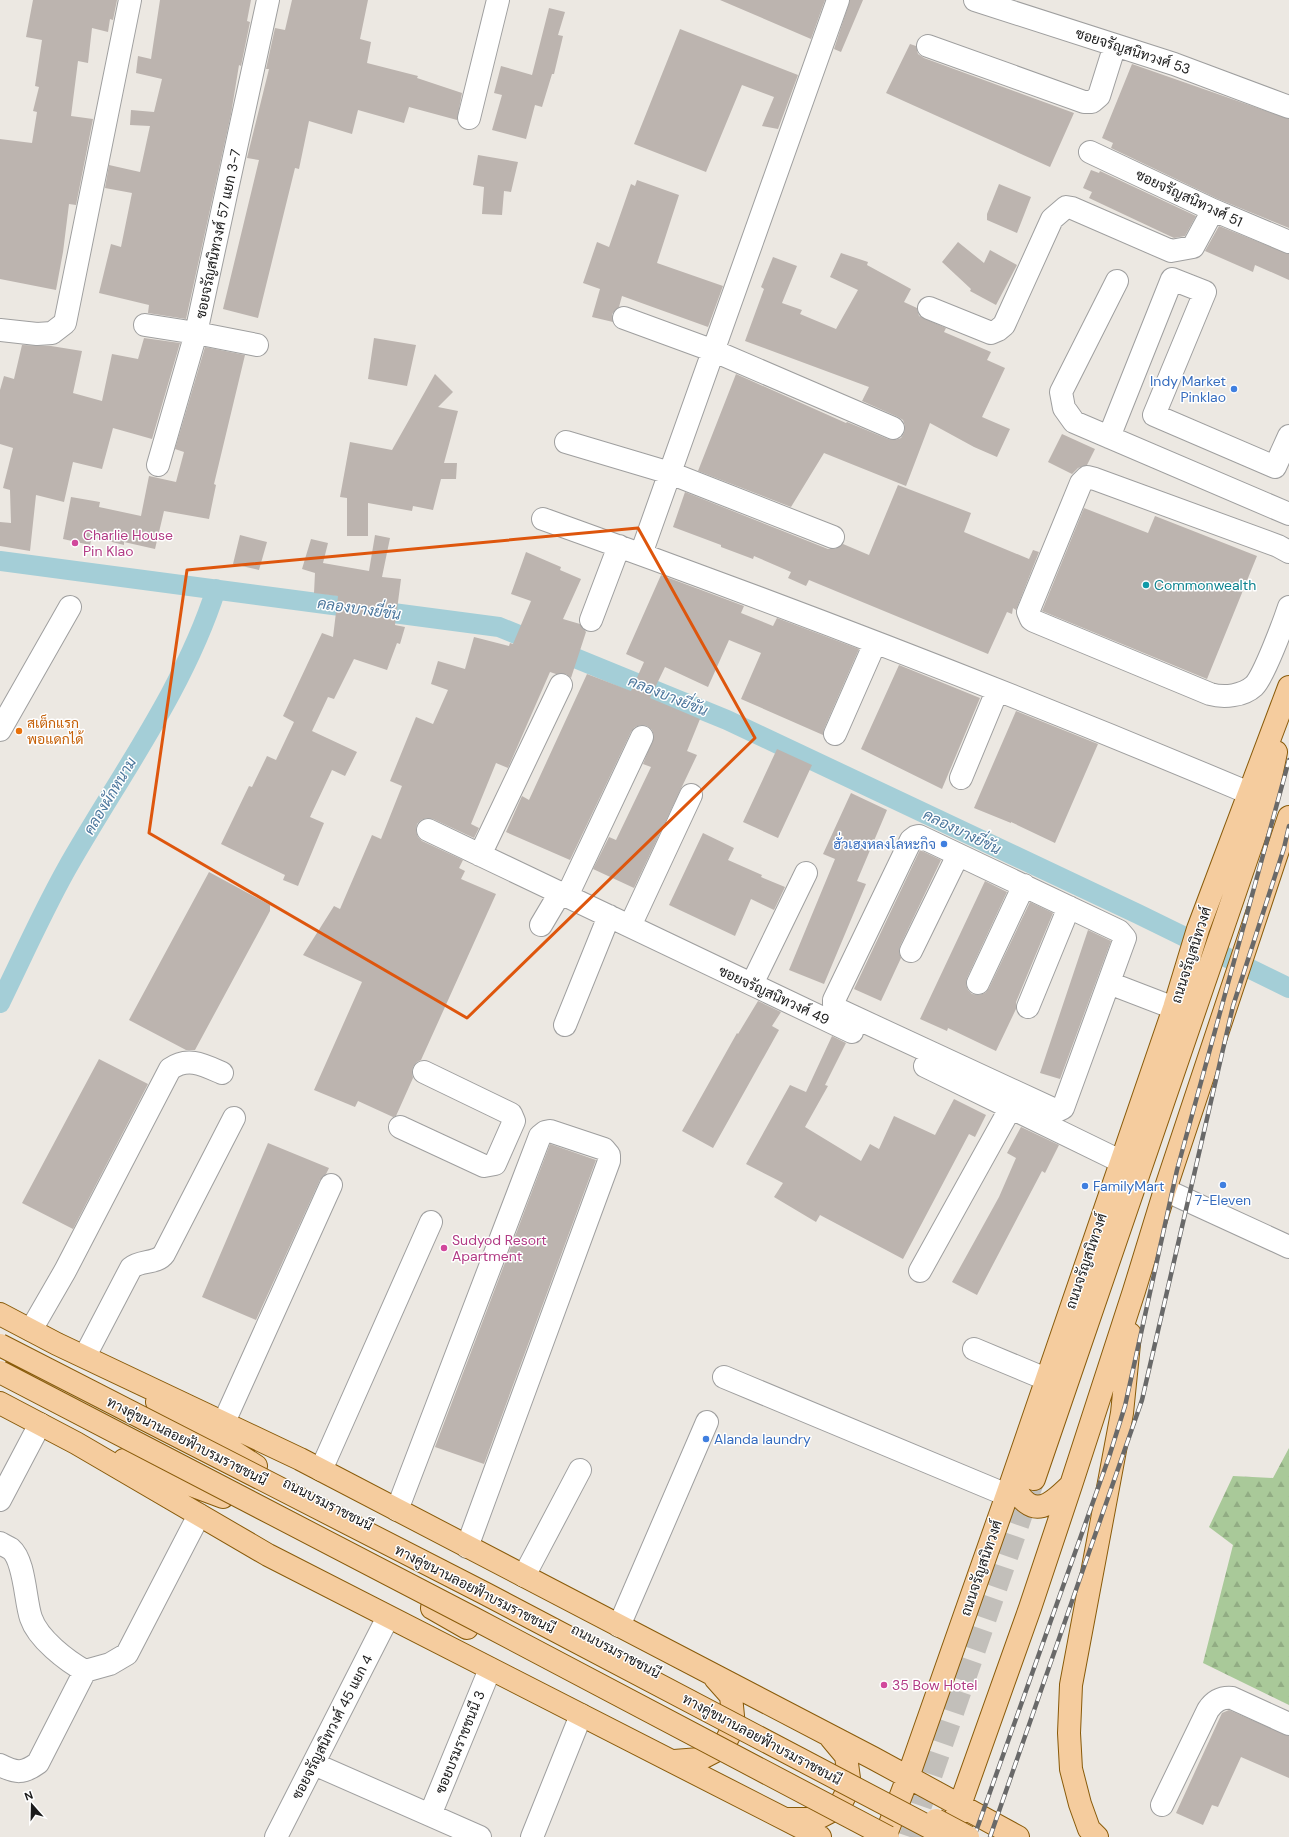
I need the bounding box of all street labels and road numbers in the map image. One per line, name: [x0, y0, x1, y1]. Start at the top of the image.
street label: ซอยจรัญสนิทวงศ์ 53: [1073, 24, 1193, 78]
street label: ซอยจรัญสนิทวงศ์ 57 แยก 3-7: [191, 148, 245, 320]
street label: ซอยจรัญสนิทวงศ์ 51: [1133, 165, 1245, 231]
street label: ถนนจรัญสนิทวงศ์: [1167, 905, 1215, 1005]
street label: ซอยจรัญสนิทวงศ์ 49: [716, 961, 832, 1029]
street label: ถนนจรัญสนิทวงศ์: [1061, 1211, 1111, 1311]
street label: ทางคู่ขนานลอยฟ้าบรมราชชนนี: [103, 1393, 270, 1490]
street label: ถนนบรมราชชนนี: [280, 1474, 376, 1534]
street label: ถนนจรัญสนิทวงศ์: [956, 1518, 1006, 1618]
street label: ทางคู่ขนานลอยฟ้าบรมราชชนนี: [391, 1541, 558, 1638]
street label: ถนนบรมราชชนนี: [568, 1620, 664, 1682]
street label: ซอยจรัญสนิทวงศ์ 45 แยก 4: [288, 1651, 377, 1802]
street label: ซอยบรมราชชนนี 3: [431, 1688, 489, 1796]
street label: ทางคู่ขนานลอยฟ้าบรมราชชนนี: [679, 1689, 845, 1790]

